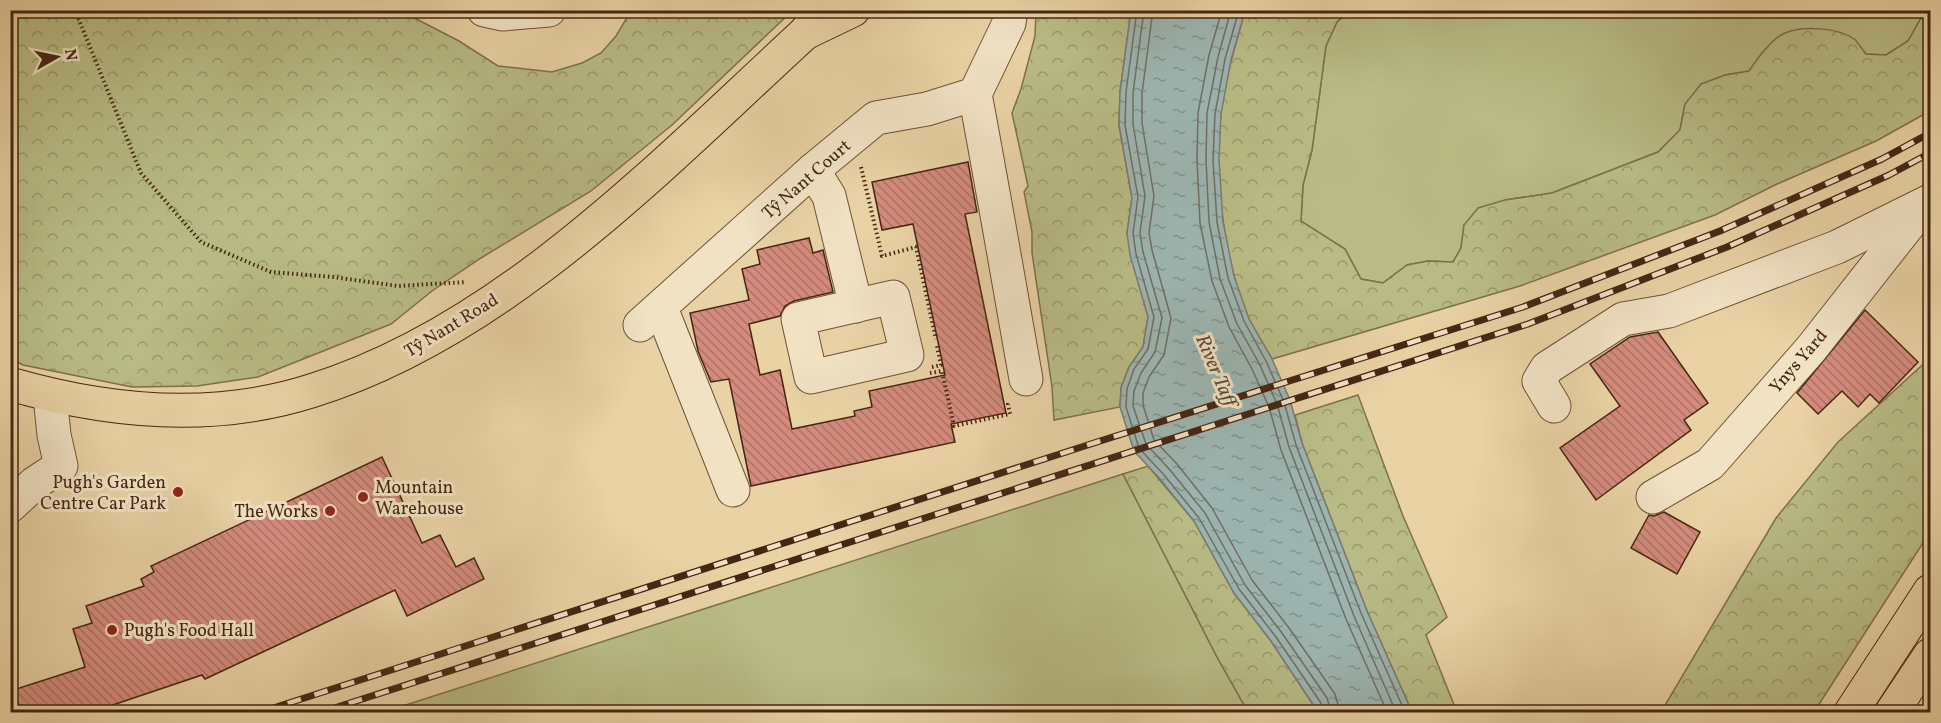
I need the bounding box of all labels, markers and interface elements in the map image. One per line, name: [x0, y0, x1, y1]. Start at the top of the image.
north arrow: [27, 27, 87, 87]
text: N: [58, 48, 82, 63]
street label: Tŷ Nant Court: [757, 134, 857, 226]
street label: Tŷ Nant Road: [400, 288, 504, 364]
street label: Ynys Yard: [1764, 324, 1834, 399]
water label: River Taff: [1187, 330, 1245, 415]
place label: Pugh's Garden Centre Car Park: [40, 471, 166, 517]
place label: Mountain Warehouse: [375, 476, 464, 522]
marker: Pugh's Garden Centre Car Park: [171, 485, 185, 499]
marker: Mountain Warehouse: [356, 490, 370, 504]
place label: The Works: [234, 500, 318, 525]
marker: The Works: [323, 504, 337, 518]
place label: Pugh's Food Hall: [124, 619, 254, 644]
marker: Pugh's Food Hall: [105, 623, 119, 637]

